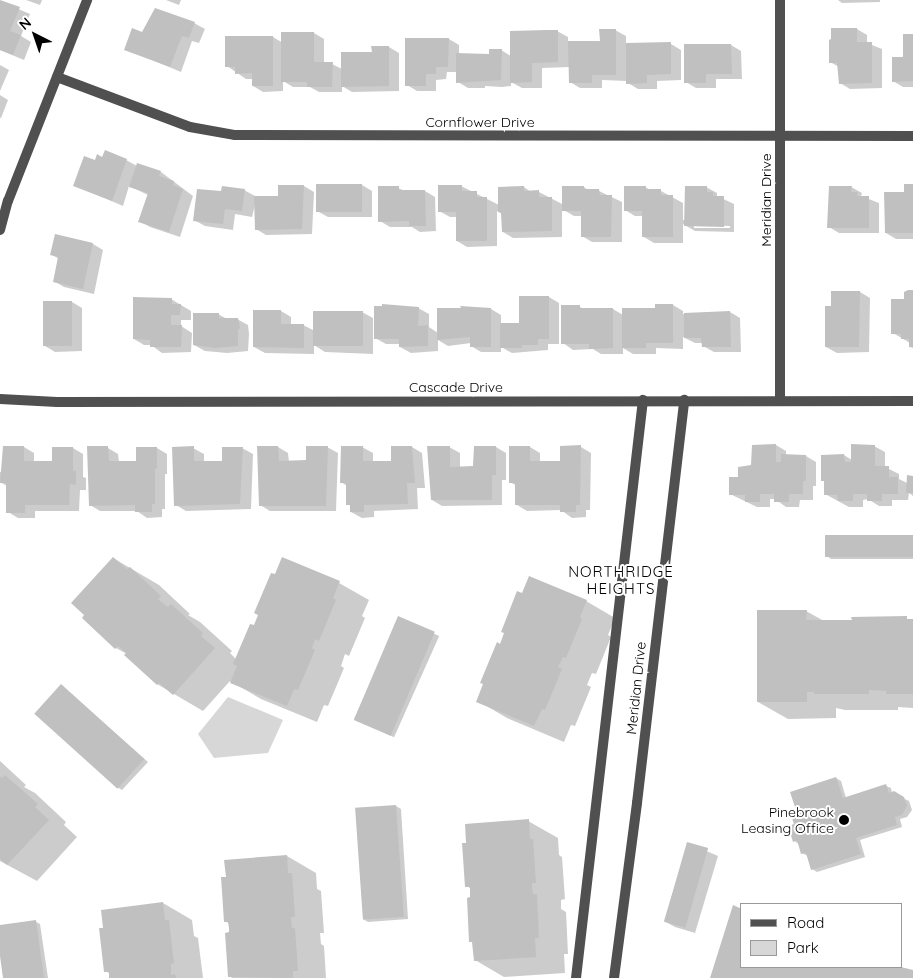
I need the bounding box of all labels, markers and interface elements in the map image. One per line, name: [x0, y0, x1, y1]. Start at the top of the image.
north arrow: [10, 10, 60, 60]
text: N: [15, 14, 35, 34]
street label: Cornflower Drive: [425, 114, 535, 130]
street label: Meridian Drive: [758, 153, 774, 247]
street label: Cascade Drive: [409, 379, 503, 395]
district label: NORTHRIDGE HEIGHTS: [567, 562, 675, 597]
street label: Meridian Drive: [623, 641, 649, 735]
place label: Pinebrook Leasing Office: [741, 804, 834, 836]
marker: Pinebrook Leasing Office: [838, 814, 850, 826]
legend: [740, 903, 903, 968]
text: Road: [787, 913, 824, 932]
text: Park: [787, 938, 819, 957]

